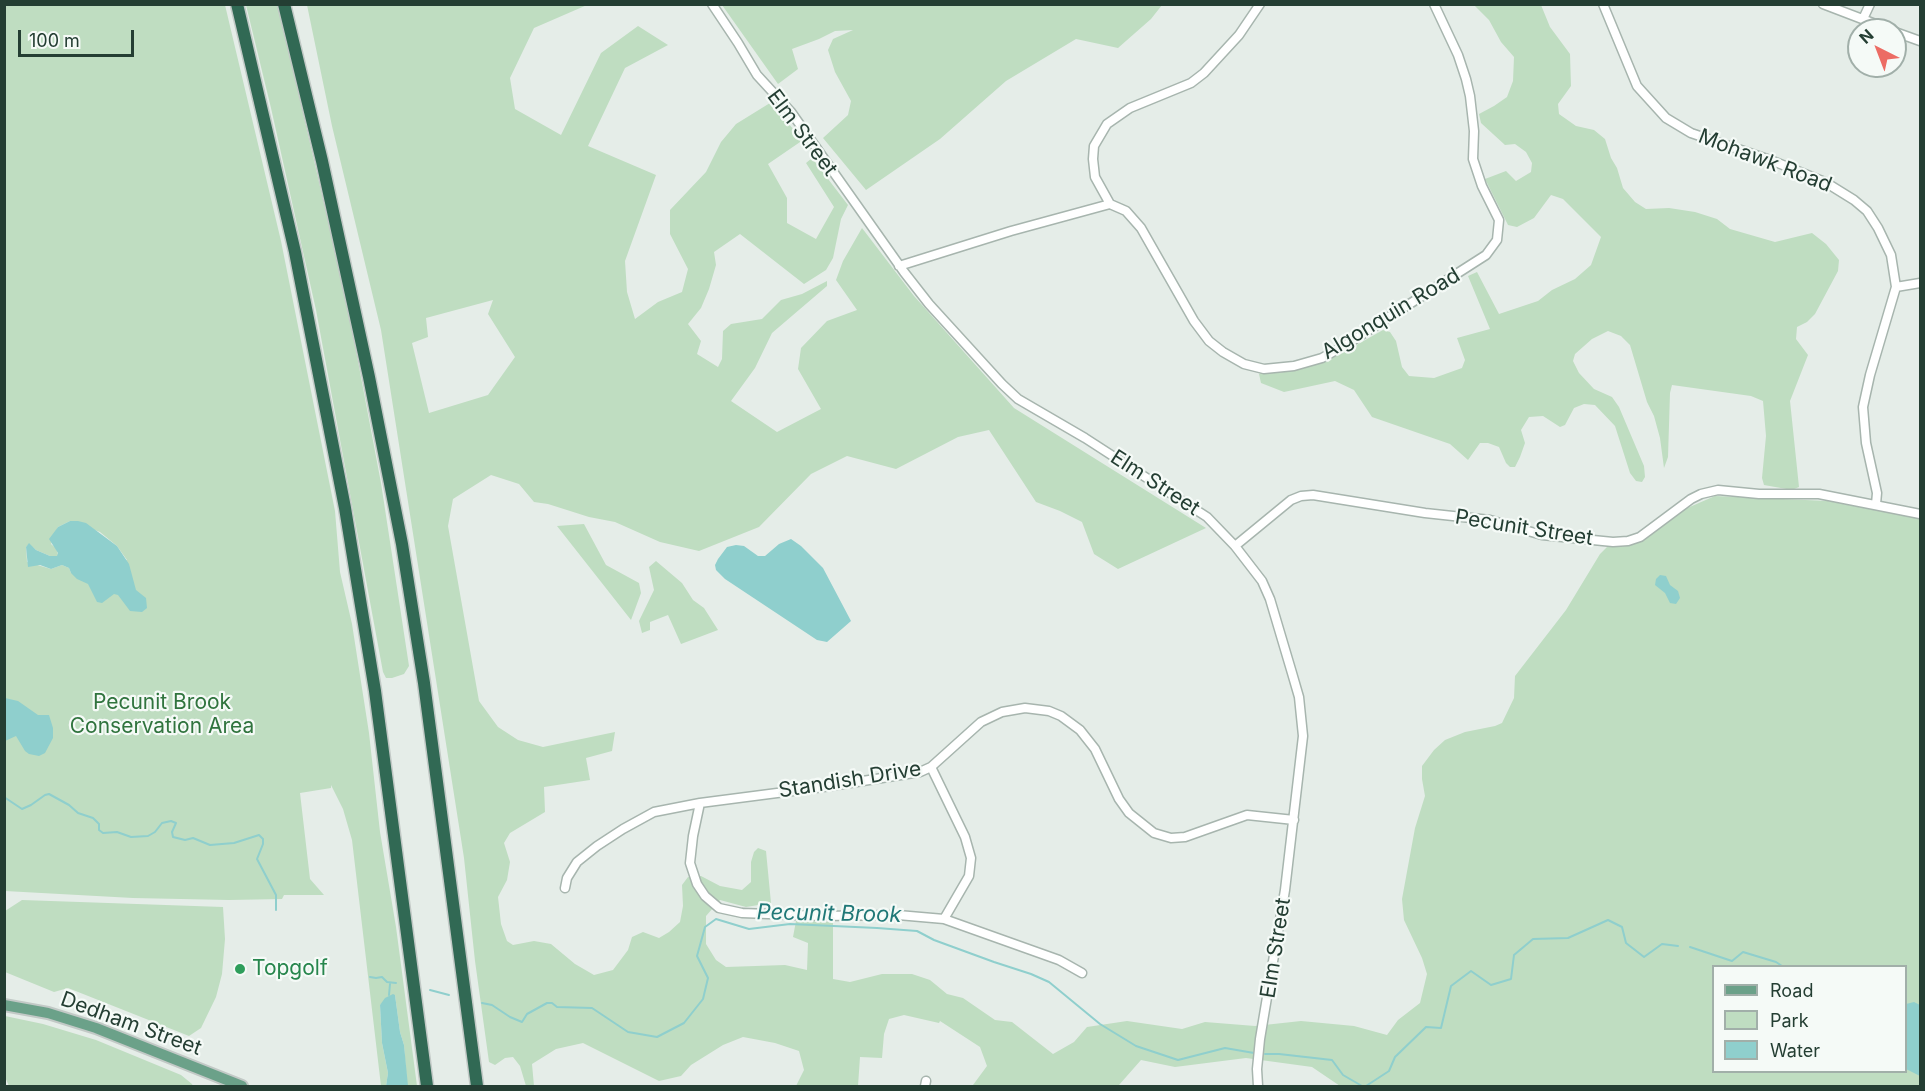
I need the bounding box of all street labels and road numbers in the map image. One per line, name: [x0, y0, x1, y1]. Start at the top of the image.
street label: Elm Street: [761, 85, 843, 181]
street label: Mohawk Road: [1695, 124, 1835, 198]
street label: Algonquin Road: [1317, 263, 1465, 365]
street label: Elm Street: [1106, 445, 1204, 521]
street label: Pecunit Street: [1453, 505, 1595, 551]
street label: Standish Drive: [777, 756, 923, 804]
street label: Elm Street: [1256, 896, 1296, 1000]
street label: Dedham Street: [57, 987, 205, 1061]

